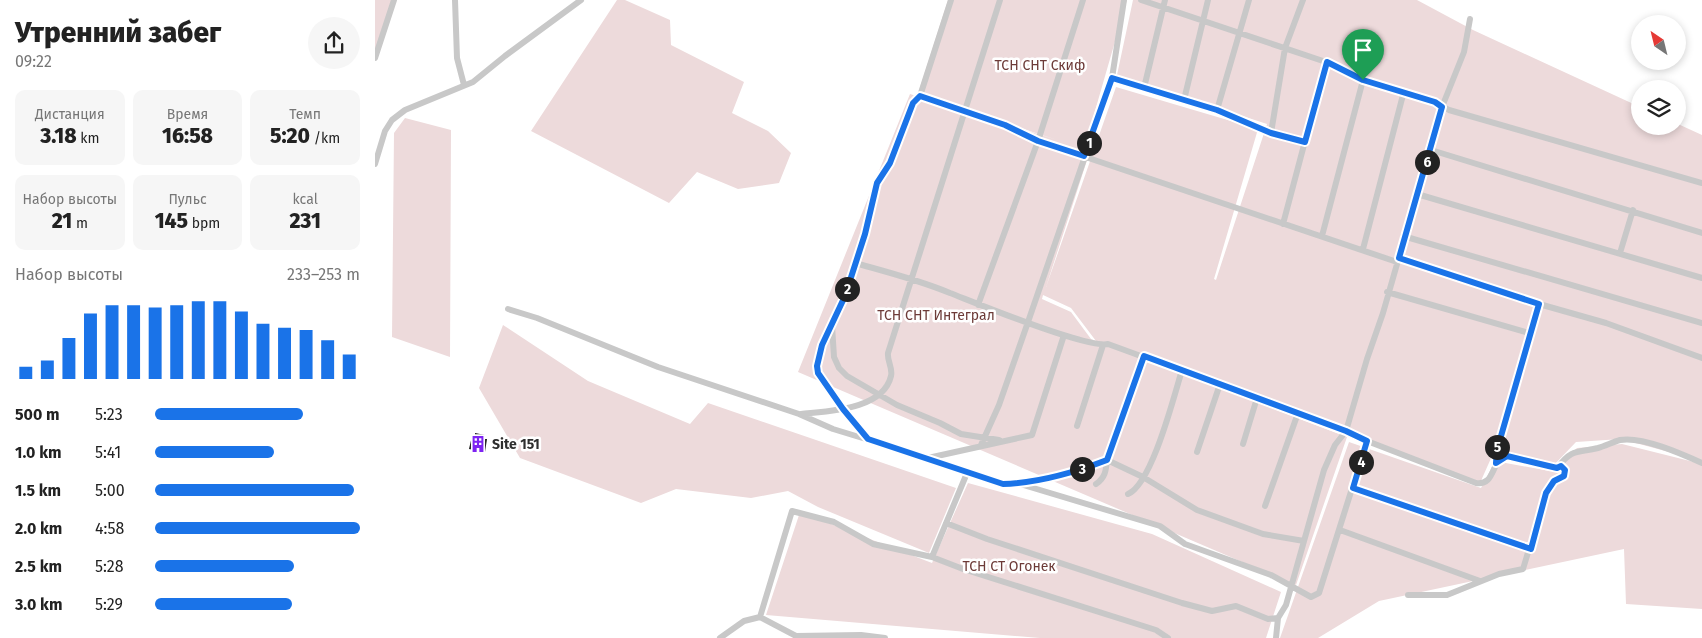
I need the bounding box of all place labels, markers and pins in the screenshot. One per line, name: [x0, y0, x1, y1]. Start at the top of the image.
pin: [1342, 29, 1384, 80]
pin: 1: [1077, 130, 1101, 156]
pin: 6: [1415, 150, 1439, 174]
pin: 2: [835, 276, 859, 302]
building icon: Site 151: [468, 434, 488, 454]
pin: 5: [1485, 434, 1509, 460]
place label: Site 151: [492, 436, 540, 453]
pin: 4: [1349, 450, 1373, 474]
pin: 3: [1069, 456, 1095, 482]

